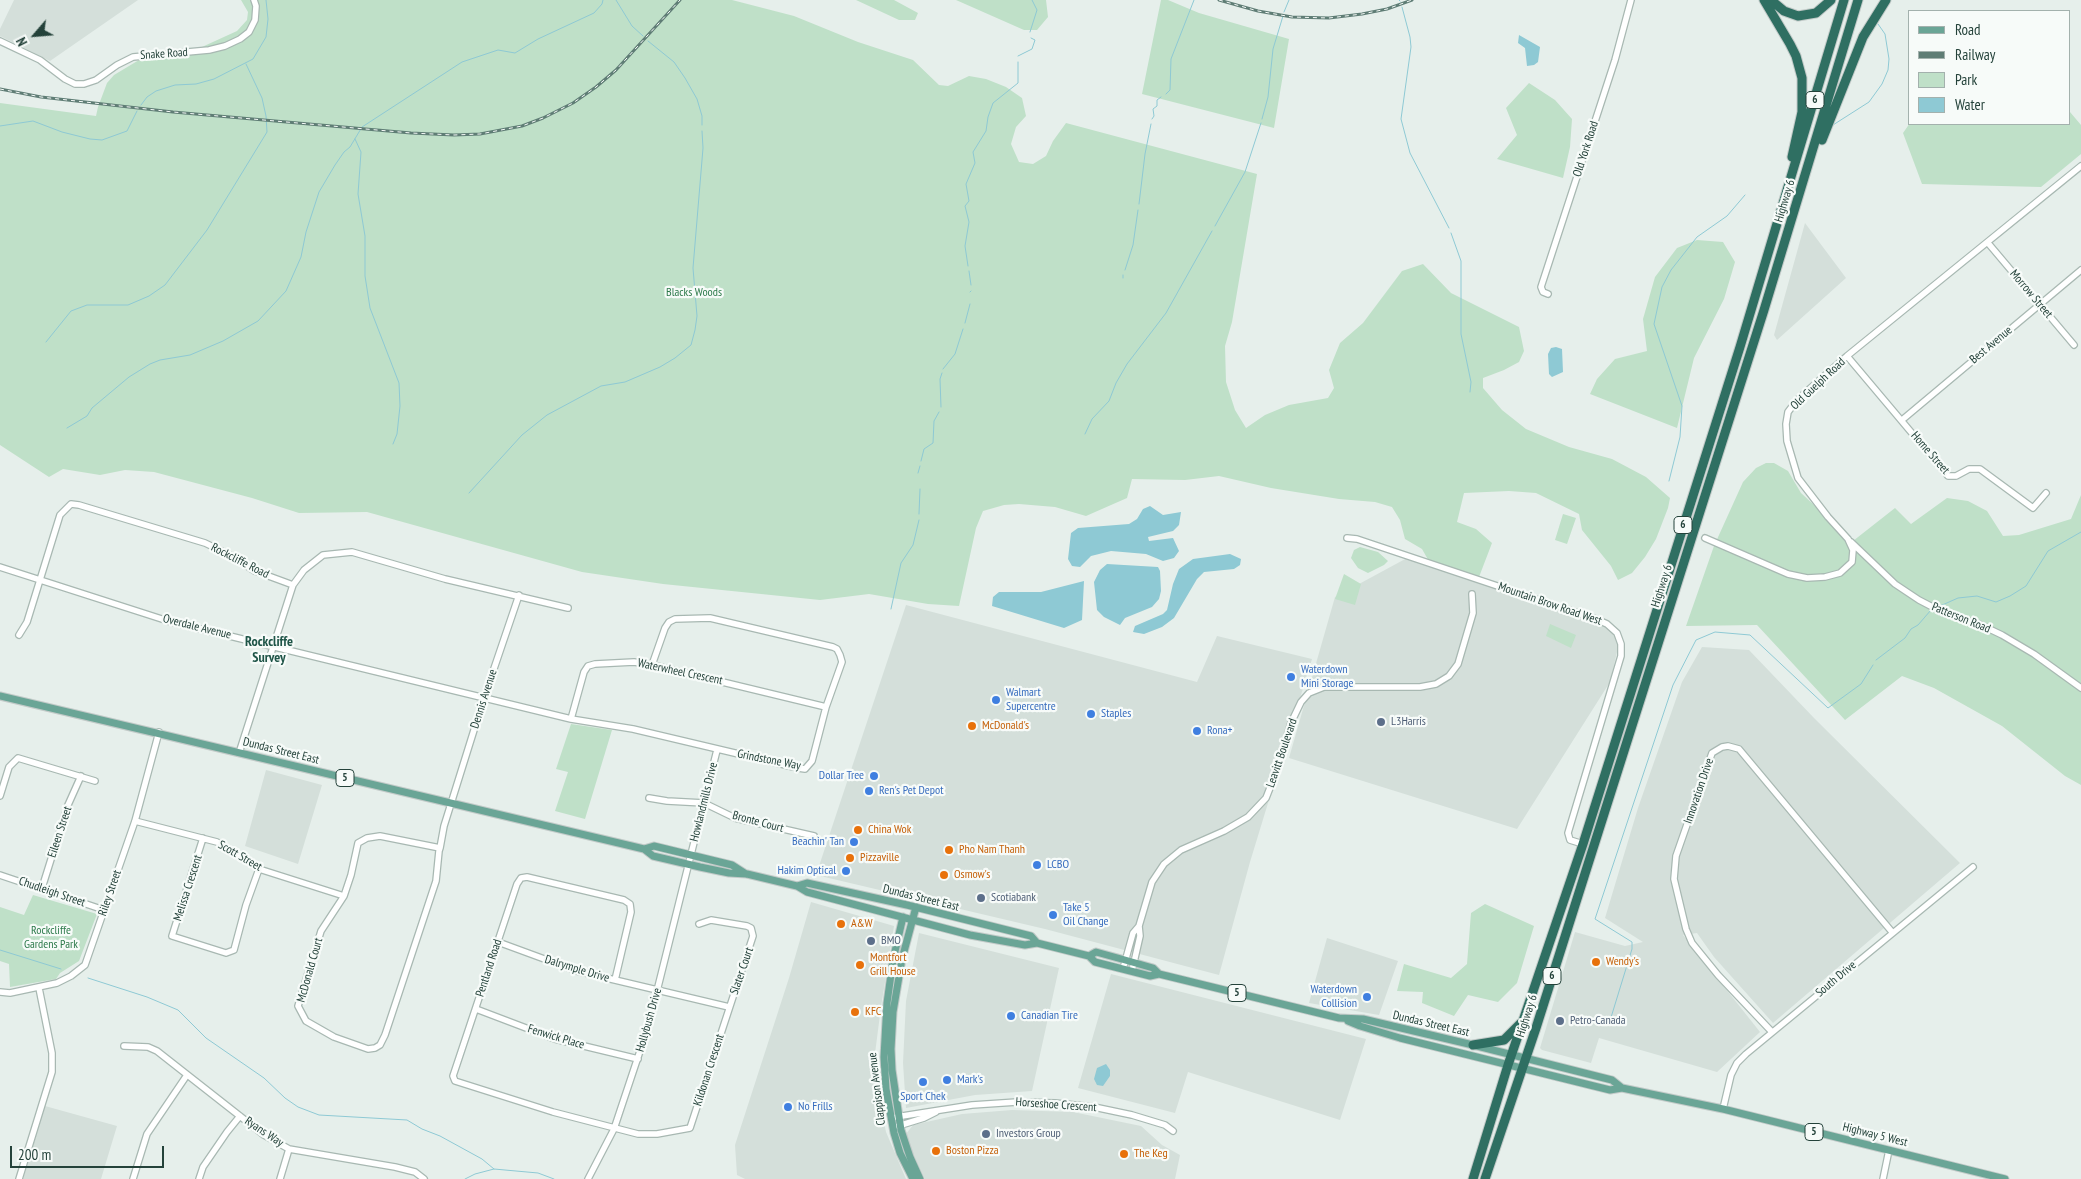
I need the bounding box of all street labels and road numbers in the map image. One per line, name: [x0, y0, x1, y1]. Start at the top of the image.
street label: Snake Road: [140, 45, 188, 63]
road number: 6: [1806, 92, 1824, 108]
street label: Old York Road: [1570, 119, 1602, 179]
street label: Highway 6: [1772, 178, 1798, 224]
street label: Morrow Street: [2007, 267, 2055, 321]
street label: Best Avenue: [1967, 323, 2015, 367]
street label: Old Guelph Road: [1788, 355, 1848, 413]
street label: Home Street: [1908, 429, 1952, 477]
road number: 6: [1674, 516, 1692, 534]
street label: Rockcliffe Road: [209, 540, 271, 582]
street label: Highway 6: [1648, 563, 1676, 609]
street label: Mountain Brow Road West: [1496, 580, 1604, 628]
street label: Patterson Road: [1929, 600, 1993, 636]
street label: Overdale Avenue: [161, 612, 233, 642]
street label: Waterwheel Crescent: [636, 656, 724, 688]
street label: Dennis Avenue: [468, 668, 500, 730]
street label: Leavitt Boulevard: [1263, 717, 1301, 789]
street label: Dundas Street East: [241, 735, 321, 767]
street label: Grindstone Way: [736, 747, 802, 773]
street label: Innovation Drive: [1681, 756, 1717, 826]
street label: Howlandmills Drive: [687, 761, 721, 843]
road number: 5: [336, 770, 354, 786]
street label: Eileen Street: [45, 805, 75, 859]
street label: Bronte Court: [731, 808, 785, 836]
street label: Scott Street: [215, 838, 265, 874]
street label: Melissa Crescent: [171, 853, 205, 923]
street label: Riley Street: [95, 868, 125, 918]
street label: Chudleigh Street: [17, 874, 87, 910]
street label: Dundas Street East: [881, 882, 961, 914]
street label: McDonald Court: [294, 936, 326, 1004]
street label: Pentland Road: [473, 937, 505, 999]
street label: Slater Court: [727, 945, 757, 997]
street label: Dalrymple Drive: [543, 952, 611, 986]
street label: South Drive: [1813, 958, 1859, 1000]
road number: 6: [1543, 968, 1561, 984]
road number: 5: [1228, 984, 1246, 1001]
street label: Hollybush Drive: [633, 986, 665, 1054]
street label: Highway 6: [1513, 993, 1541, 1039]
street label: Dundas Street East: [1391, 1008, 1471, 1040]
street label: Fenwick Place: [526, 1022, 586, 1052]
street label: Kildonan Crescent: [691, 1032, 727, 1108]
street label: Clappison Avenue: [865, 1052, 889, 1126]
street label: Horseshoe Crescent: [1015, 1095, 1097, 1115]
street label: Ryans Way: [242, 1114, 286, 1150]
street label: Highway 5 West: [1841, 1120, 1909, 1150]
road number: 5: [1805, 1124, 1823, 1140]

